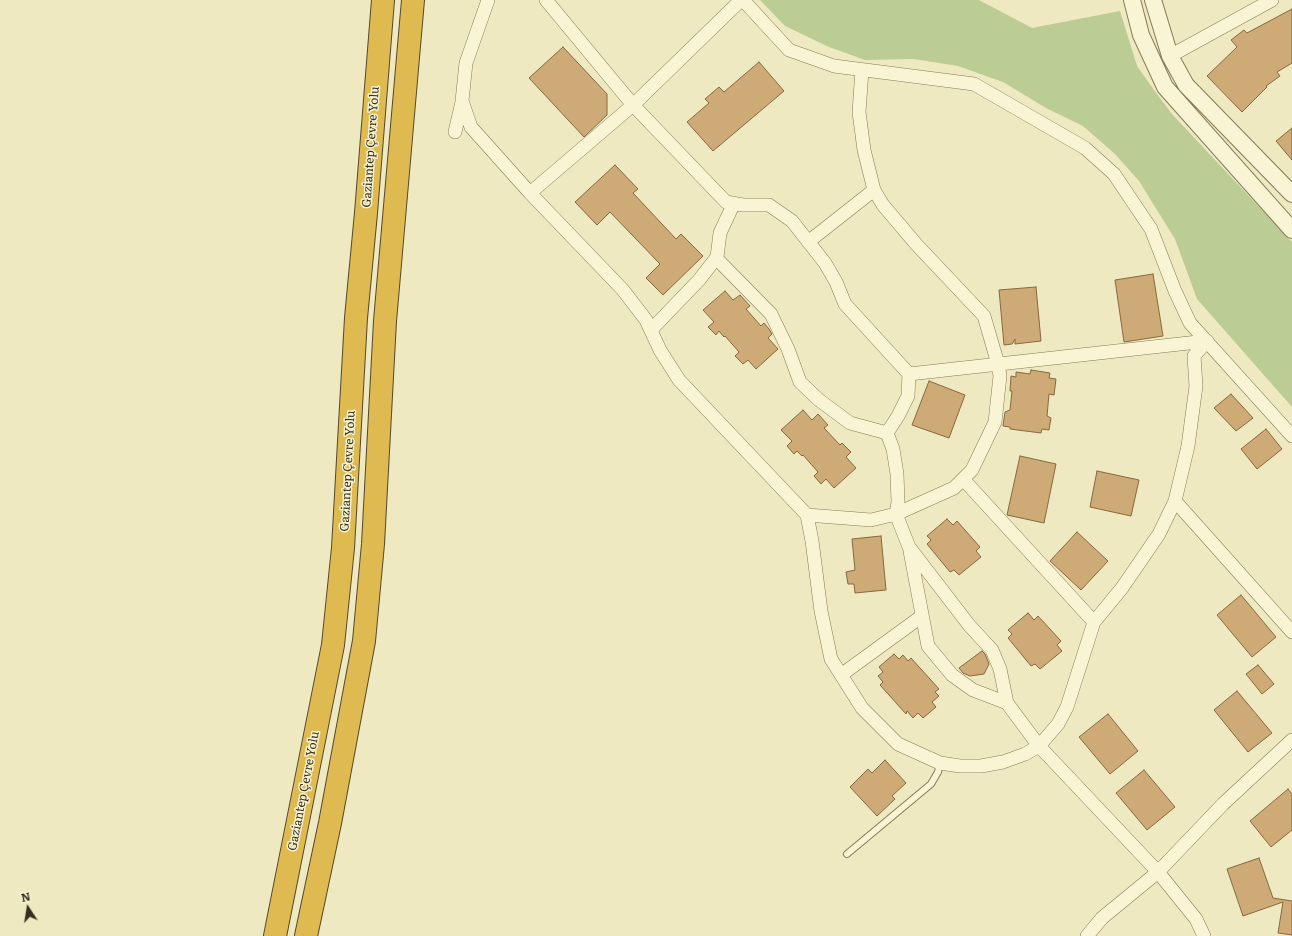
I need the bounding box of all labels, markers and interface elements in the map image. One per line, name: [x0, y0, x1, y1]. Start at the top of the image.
street label: Gaziantep Çevre Yolu: [360, 86, 382, 208]
street label: Gaziantep Çevre Yolu: [338, 410, 358, 532]
street label: Gaziantep Çevre Yolu: [285, 730, 323, 852]
text: N: [19, 887, 32, 905]
north arrow: [8, 888, 48, 928]

